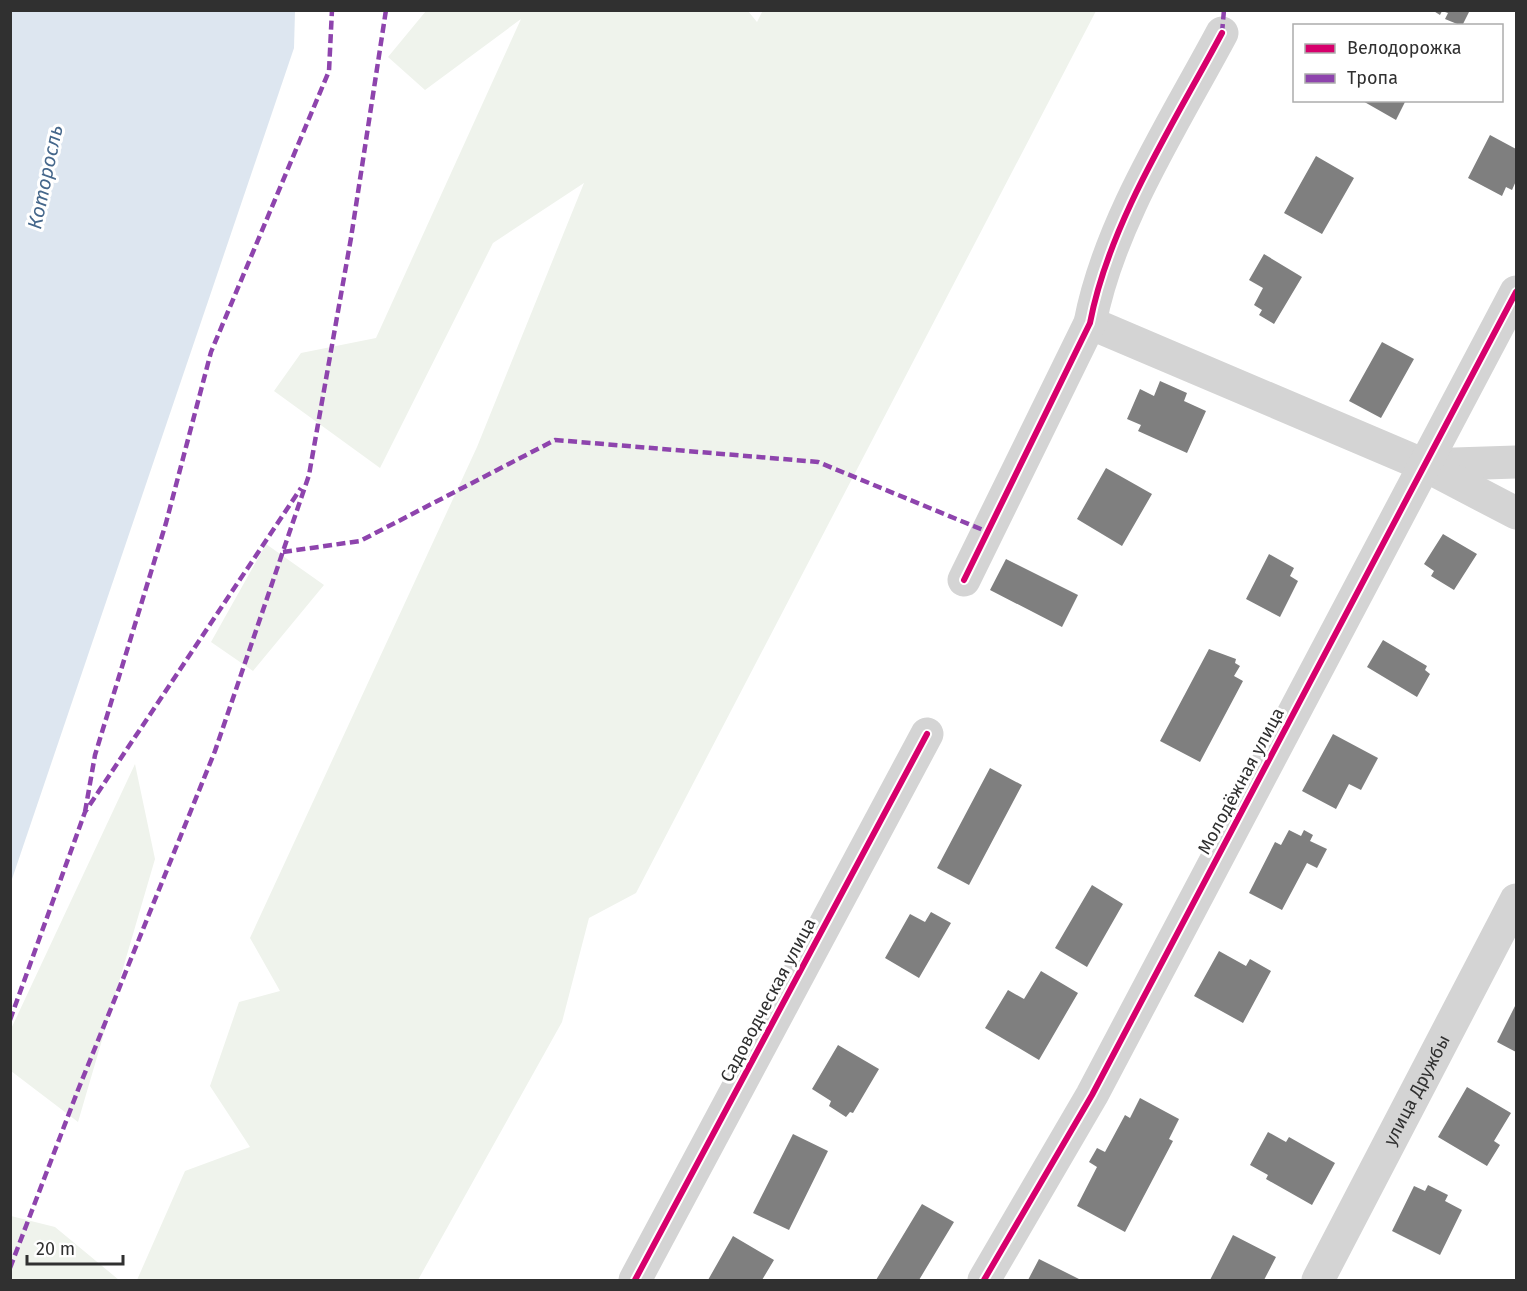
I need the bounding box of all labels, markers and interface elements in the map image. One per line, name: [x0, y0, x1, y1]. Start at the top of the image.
legend: [1293, 24, 1503, 102]
text: Велодорожка: [1347, 37, 1462, 59]
text: Тропа: [1347, 67, 1398, 89]
water label: Которосль: [22, 123, 68, 231]
street label: Молодёжная улица: [1193, 704, 1289, 858]
street label: Садоводческая улица: [715, 914, 821, 1086]
street label: улица Дружбы: [1379, 1031, 1455, 1149]
scale bar: [27, 1228, 123, 1266]
text: 20 m: [36, 1238, 75, 1260]

